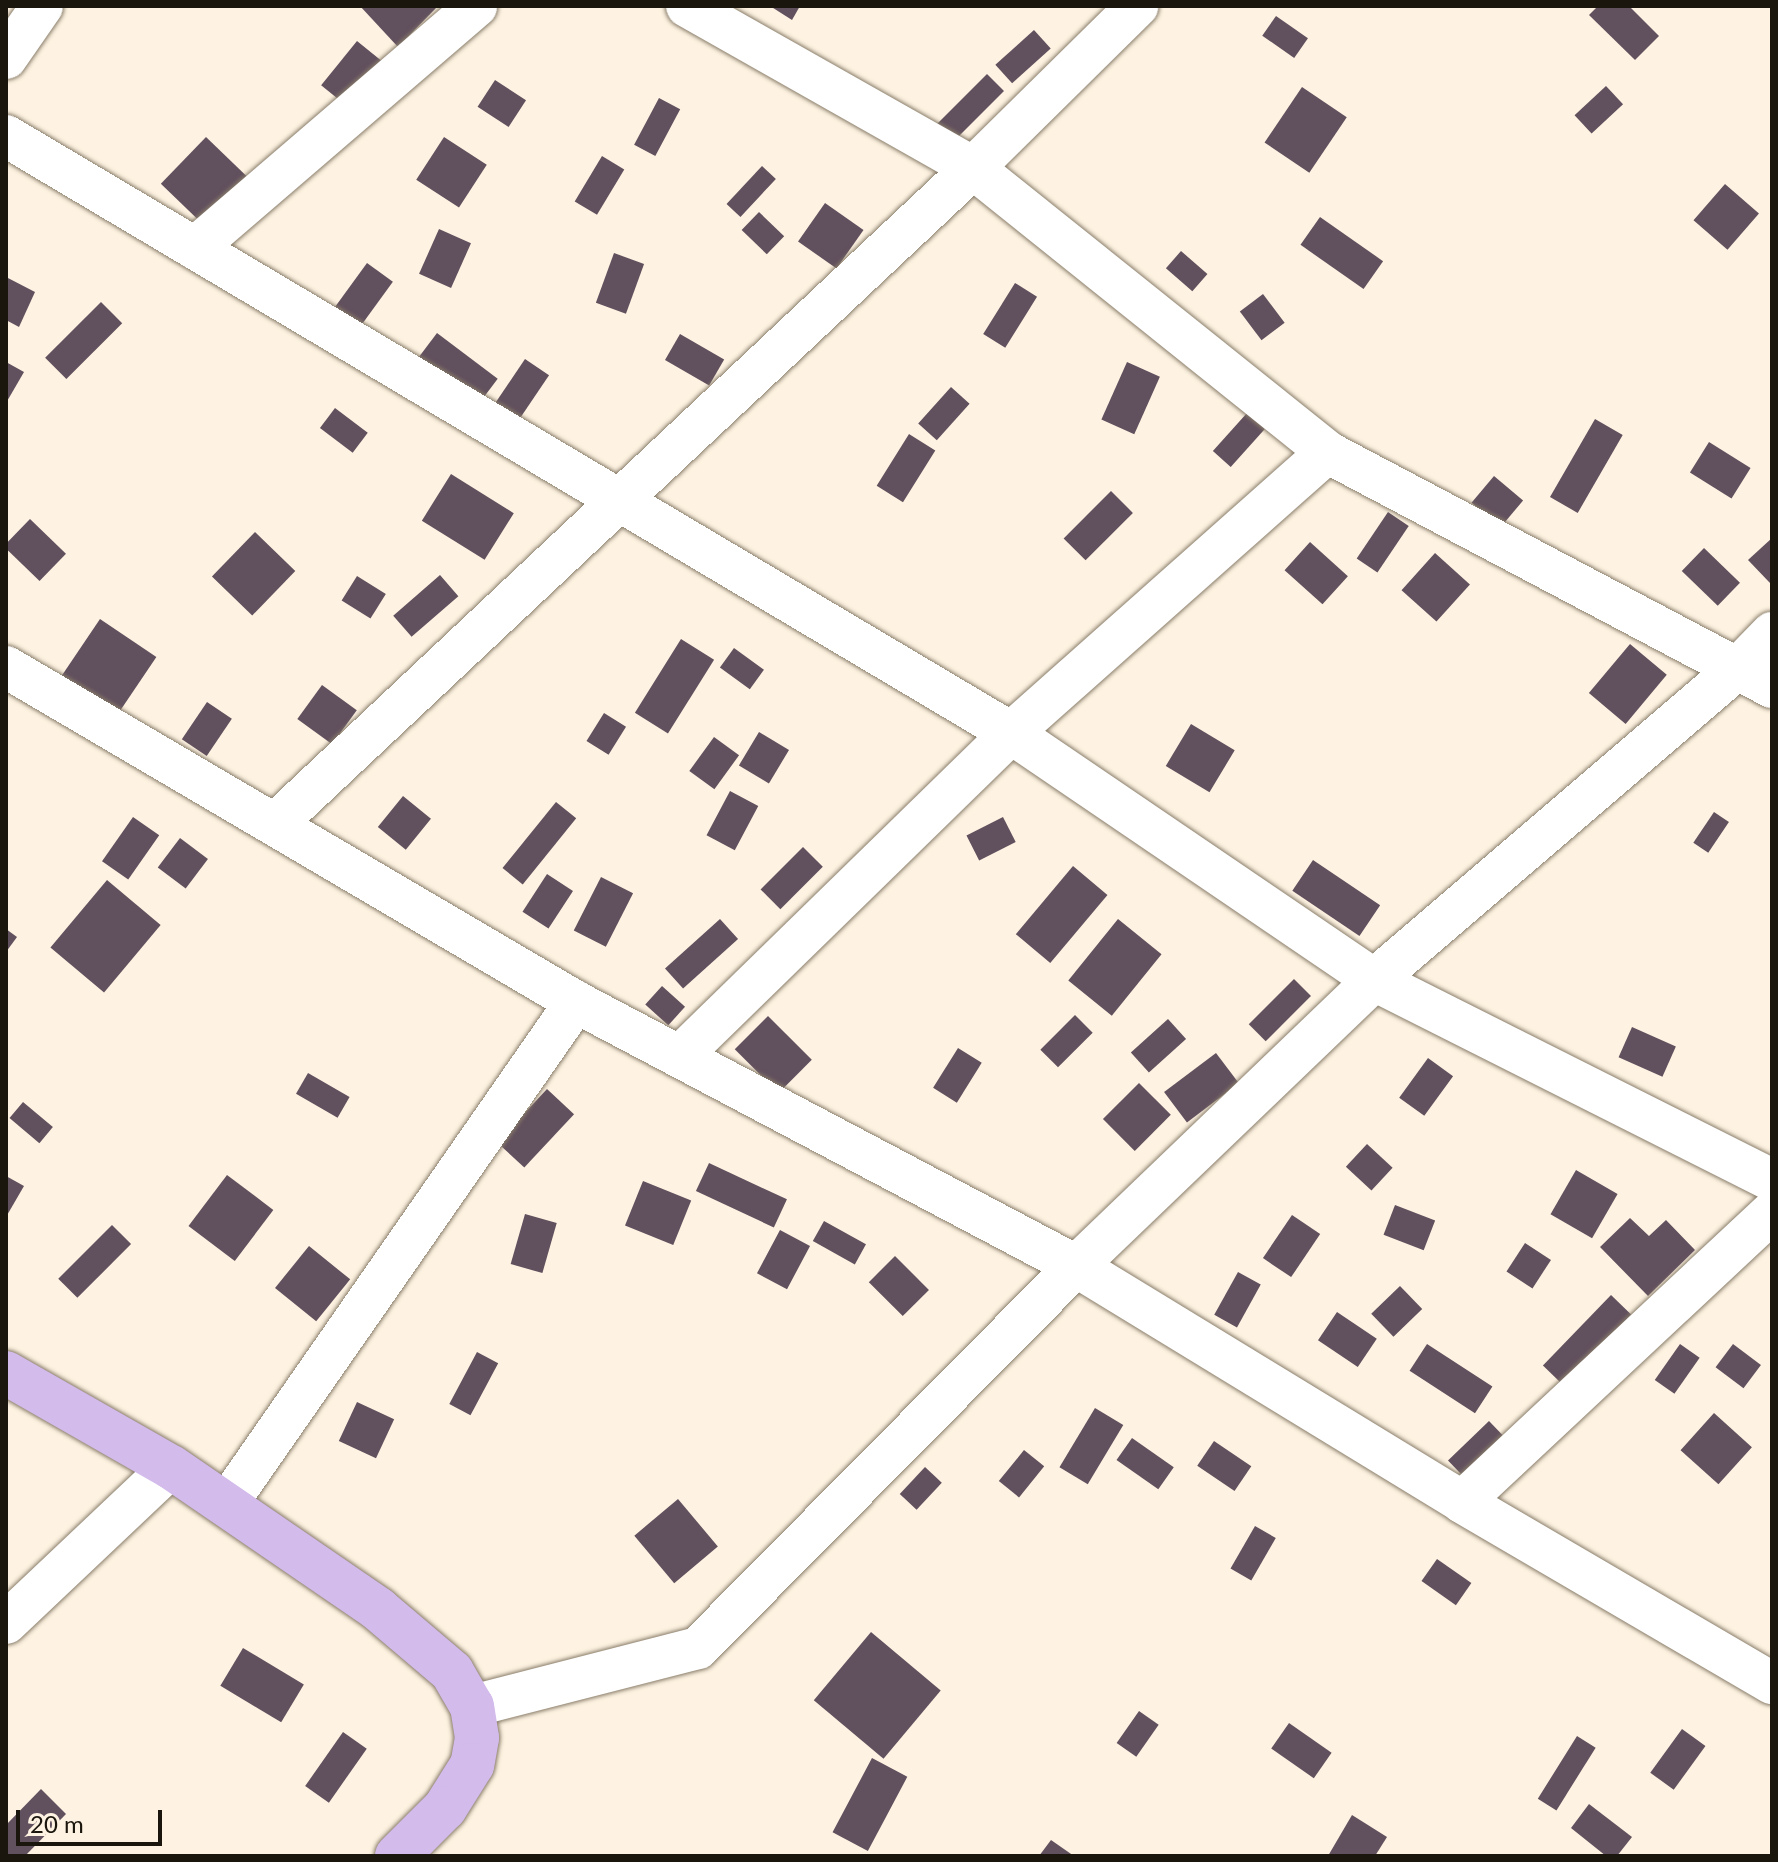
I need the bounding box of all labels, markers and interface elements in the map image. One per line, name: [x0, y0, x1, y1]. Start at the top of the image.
scale bar: [20, 1794, 166, 1844]
text: 20 m: [30, 1809, 84, 1838]

